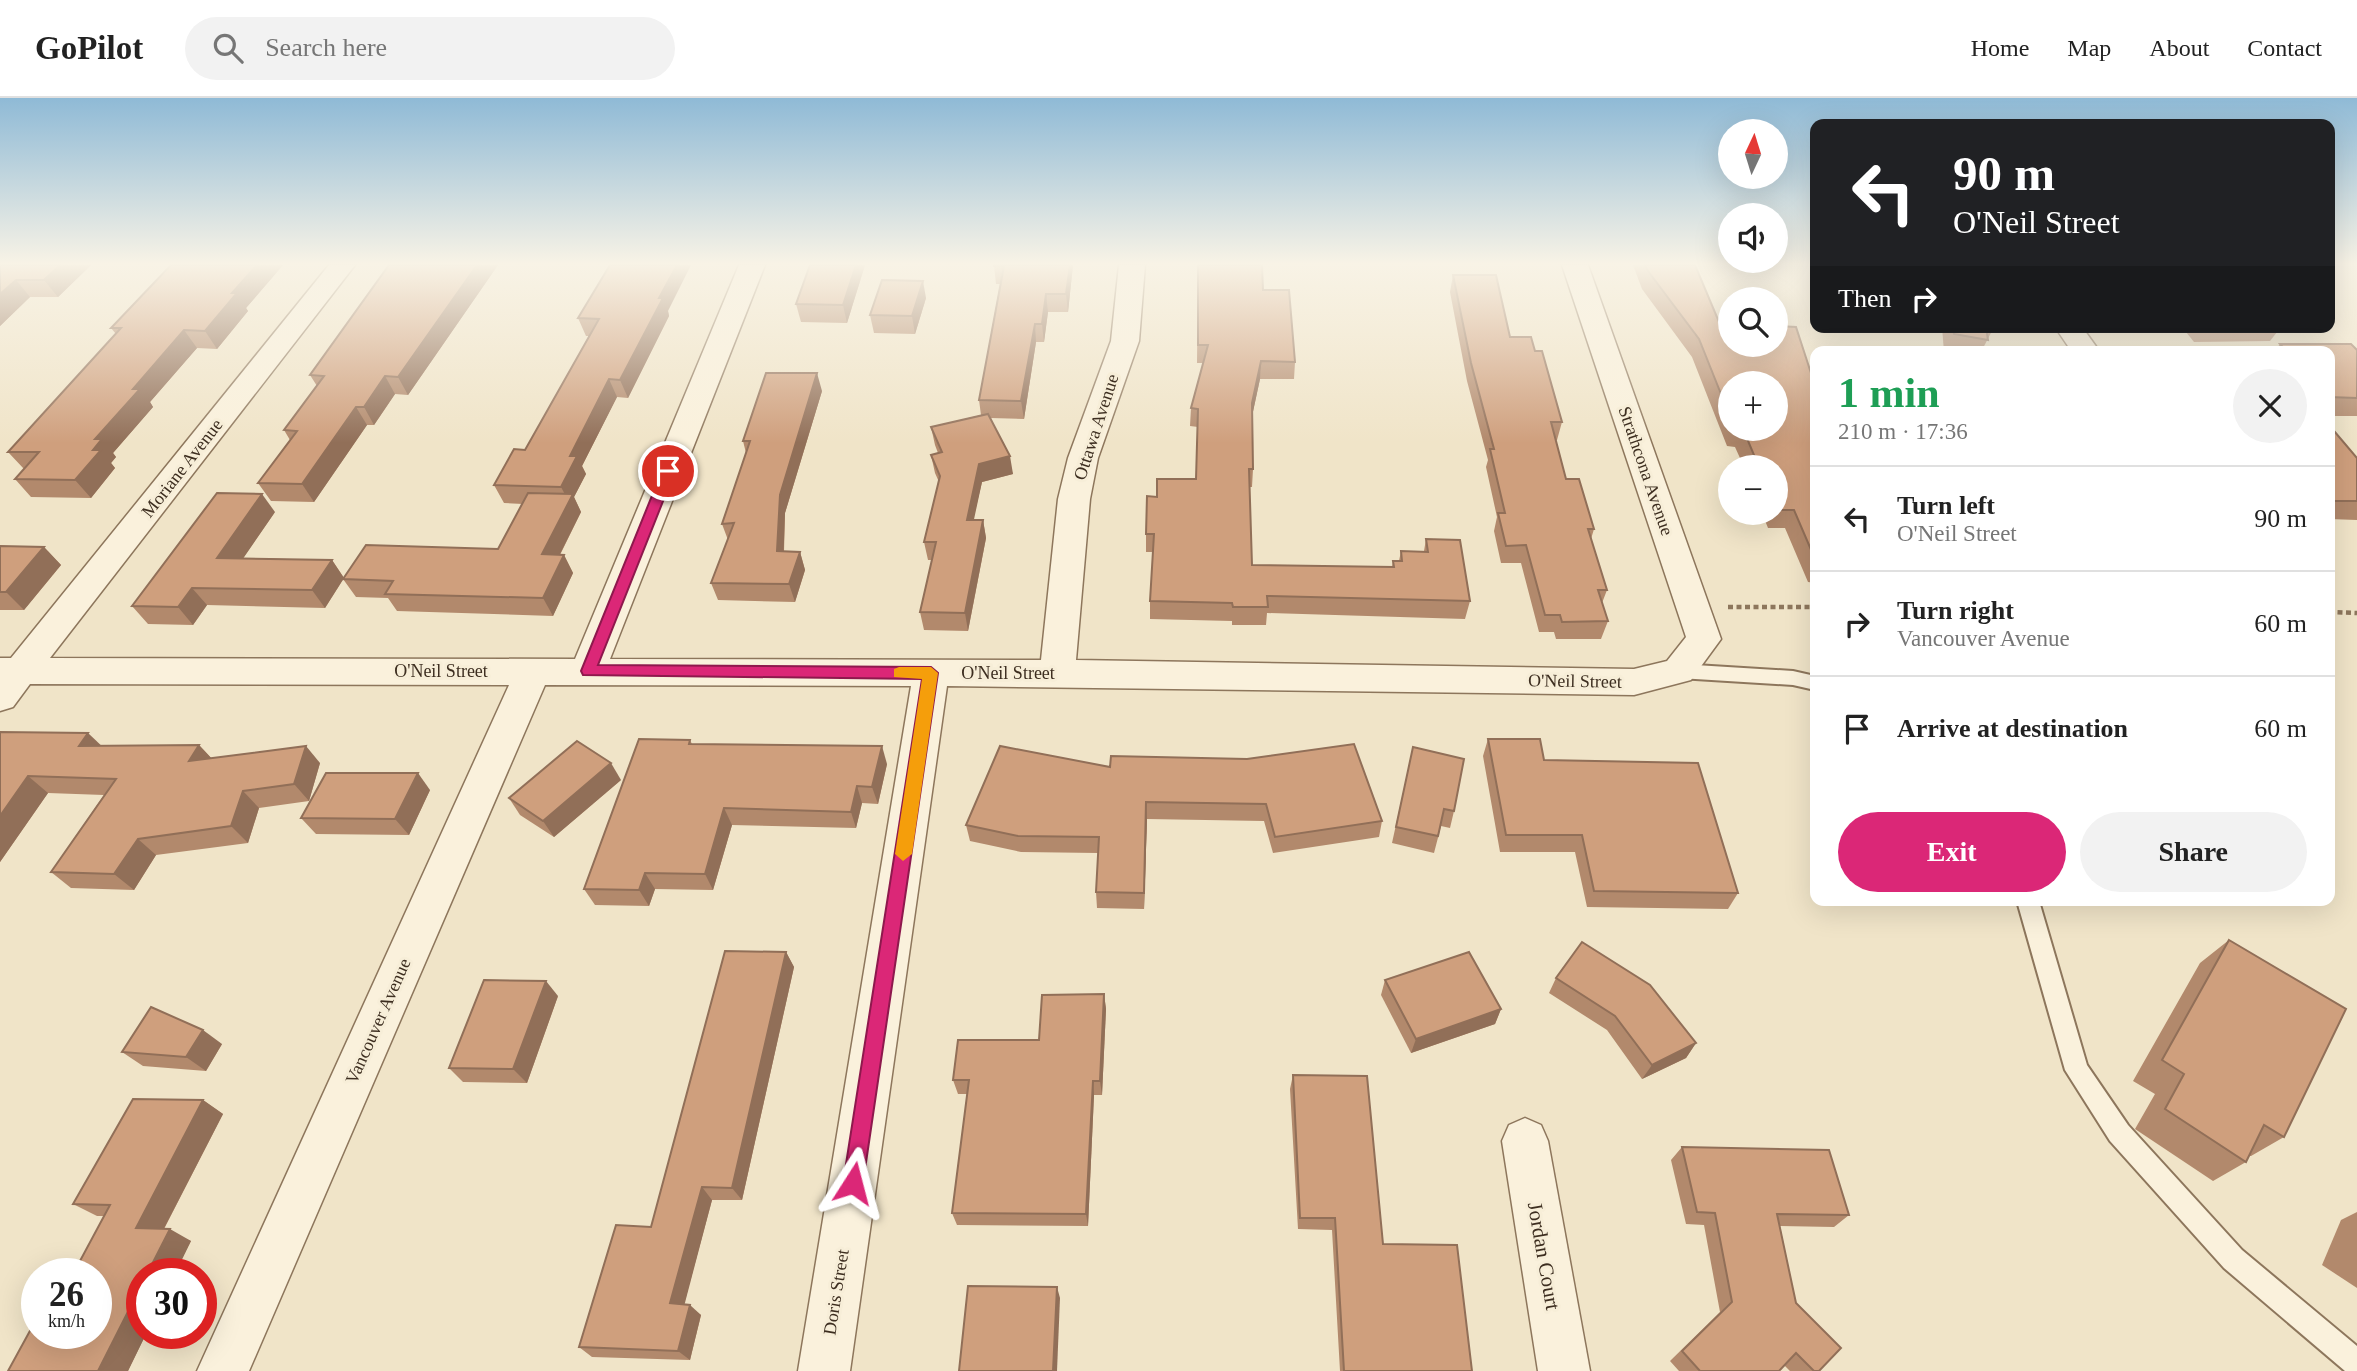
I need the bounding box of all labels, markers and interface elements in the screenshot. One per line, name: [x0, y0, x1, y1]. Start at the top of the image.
search box: [185, 17, 675, 80]
icon: search: [209, 29, 247, 67]
text: GoPilot: [35, 30, 143, 66]
text: Search here: [265, 33, 387, 62]
text: Home: [1971, 35, 2029, 61]
text: Map: [2067, 35, 2111, 61]
text: About: [2149, 35, 2209, 61]
text: Contact: [2247, 35, 2322, 61]
north arrow: [1718, 119, 1788, 189]
map controls: [1718, 119, 1788, 525]
text: 90 m: [1953, 146, 2055, 201]
icon: left: [1838, 147, 1929, 238]
button: sound: [1718, 203, 1788, 273]
text: O'Neil Street: [1953, 204, 2120, 240]
icon: right: [1905, 280, 1943, 318]
text: Then: [1838, 284, 1891, 313]
button: search: [1718, 287, 1788, 357]
button: close: [2233, 369, 2307, 443]
text: 1 min: [1838, 370, 1940, 416]
button: +: [1718, 371, 1788, 441]
street label: Ottawa Avenue: [1069, 372, 1123, 482]
street label: Strathcona Avenue: [1615, 404, 1677, 538]
street label: Moriane Avenue: [137, 415, 227, 521]
text: 210 m · 17:36: [1838, 419, 1968, 444]
pin: [638, 441, 698, 501]
icon: arrive: [649, 452, 687, 490]
button: −: [1718, 455, 1788, 525]
text: Turn left: [1897, 491, 1995, 520]
icon: left: [1838, 500, 1876, 538]
text: 90 m: [2254, 504, 2307, 533]
text: O'Neil Street: [1897, 521, 2017, 546]
text: Turn right: [1897, 596, 2014, 625]
icon: right: [1838, 605, 1876, 643]
text: 60 m: [2254, 609, 2307, 638]
text: Vancouver Avenue: [1897, 626, 2070, 651]
street label: O'Neil Street: [394, 661, 488, 681]
street label: O'Neil Street: [961, 663, 1055, 683]
street label: O'Neil Street: [1528, 670, 1622, 692]
icon: arrive: [1838, 710, 1876, 748]
text: Arrive at destination: [1897, 714, 2128, 743]
text: 60 m: [2254, 714, 2307, 743]
button: Exit: [1838, 812, 2066, 892]
button: Share: [2080, 812, 2307, 892]
street label: Vancouver Avenue: [341, 955, 415, 1087]
position arrow: [816, 1146, 890, 1220]
street label: Jordan Court: [1523, 1200, 1565, 1312]
street label: Doris Street: [819, 1248, 853, 1336]
speed limit sign: 30: [126, 1258, 217, 1349]
text: 26: [49, 1275, 84, 1314]
text: km/h: [48, 1311, 85, 1331]

